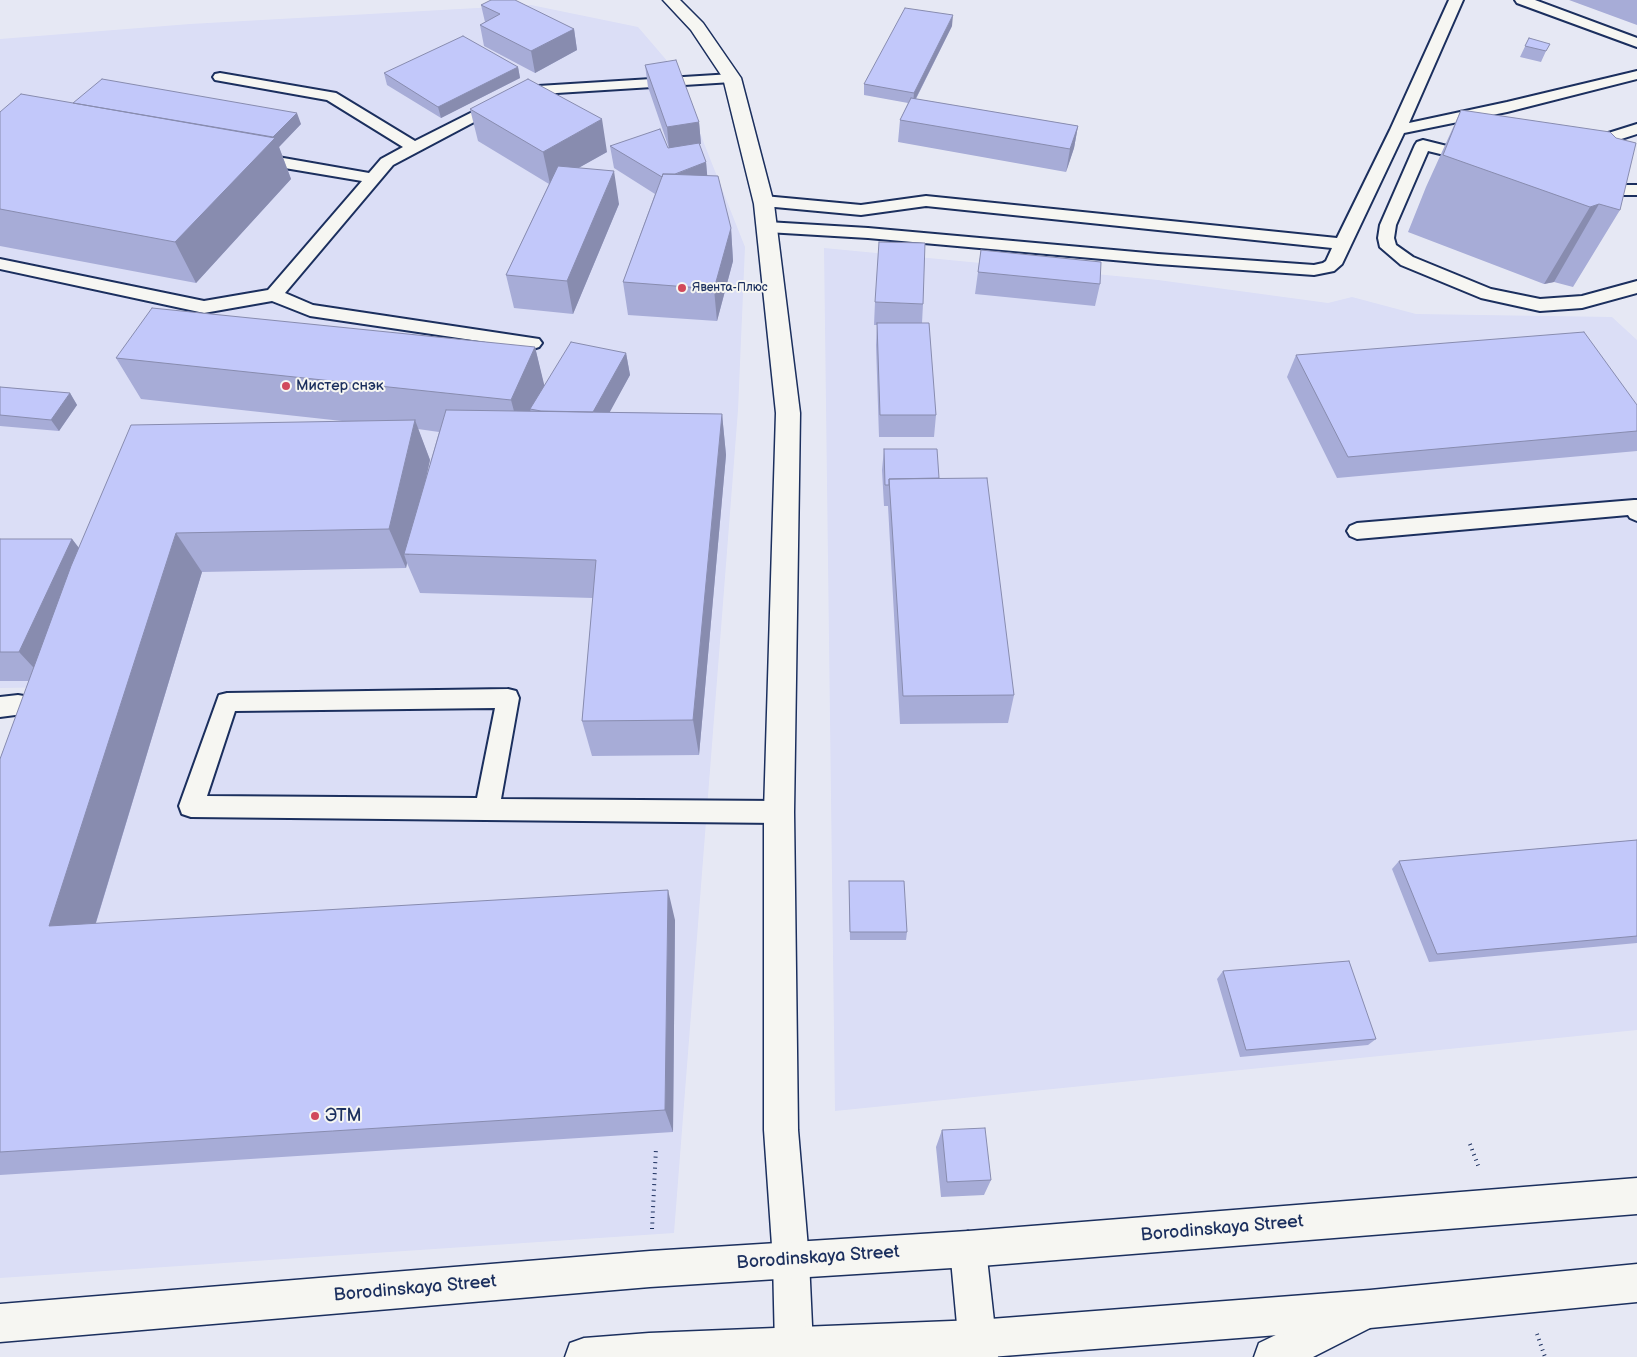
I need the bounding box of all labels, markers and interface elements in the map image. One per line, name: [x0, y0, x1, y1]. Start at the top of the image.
place label: Явента-Плюс: [692, 281, 768, 295]
marker: Явента-Плюс: [676, 282, 688, 294]
place label: Мистер снэк: [296, 377, 384, 395]
marker: Мистер снэк: [280, 380, 292, 392]
place label: ЭТМ: [325, 1105, 362, 1127]
marker: ЭТМ: [309, 1110, 321, 1122]
street label: Borodinskaya Street: [1140, 1211, 1304, 1247]
street label: Borodinskaya Street: [736, 1242, 900, 1274]
street label: Borodinskaya Street: [333, 1271, 497, 1307]

